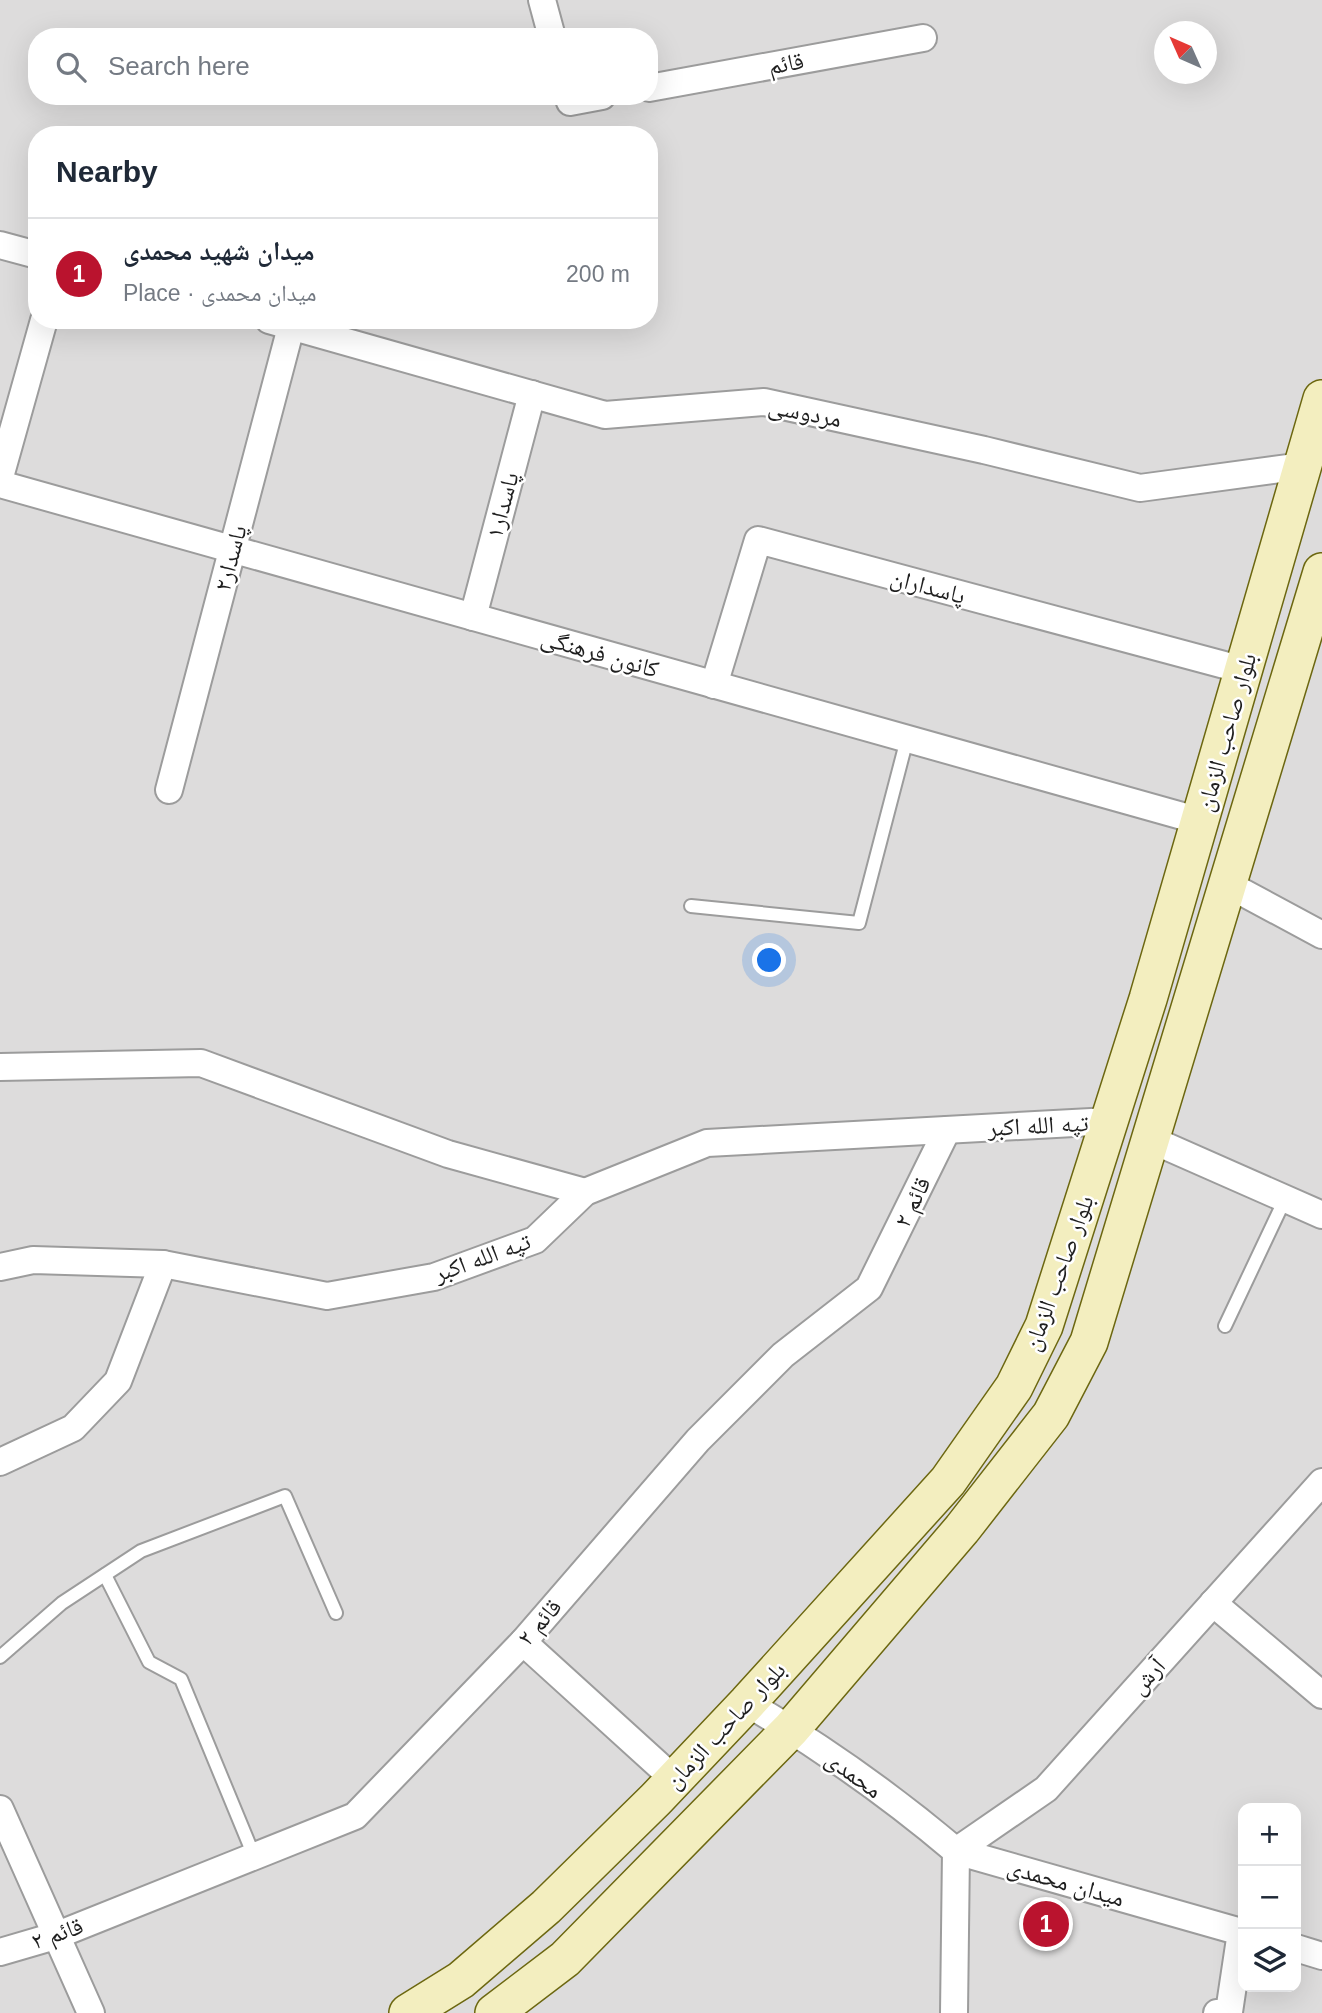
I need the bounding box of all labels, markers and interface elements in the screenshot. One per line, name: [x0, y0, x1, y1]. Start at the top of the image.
north arrow: [1154, 21, 1217, 84]
search box: [28, 28, 658, 105]
street label: قائم: [766, 47, 806, 82]
icon: search: [52, 48, 90, 86]
text: Search here: [108, 51, 250, 81]
text: Nearby: [56, 155, 158, 188]
text: میدان شهید محمدی: [123, 236, 315, 266]
text: 1: [73, 261, 85, 287]
text: 200 m: [566, 261, 630, 287]
text: Place · میدان محمدی: [123, 280, 316, 306]
street label: مردوسی: [766, 392, 844, 433]
street label: پاسدار۱: [480, 469, 525, 541]
street label: پاسدار۲: [208, 522, 253, 594]
street label: پاسداران: [887, 563, 968, 610]
street label: کانون فرهنگی: [538, 623, 662, 684]
street label: بلوار صاحب الزمان: [1191, 650, 1262, 815]
your location: [752, 943, 786, 977]
street label: تپه الله اکبر: [986, 1109, 1089, 1142]
street label: قائم ۲: [888, 1172, 938, 1233]
street label: بلوار صاحب الزمان: [1017, 1192, 1100, 1355]
street label: تپه الله اکبر: [429, 1227, 534, 1288]
street label: قائم ۲: [511, 1593, 569, 1653]
street label: آرش: [1124, 1652, 1172, 1700]
street label: بلوار صاحب الزمان: [659, 1656, 791, 1795]
street label: محمدی: [820, 1745, 887, 1804]
map controls: [1238, 1803, 1301, 1992]
button: +: [1238, 1803, 1301, 1866]
street label: میدان محمدی: [1004, 1852, 1128, 1913]
button: −: [1238, 1866, 1301, 1929]
pin: 1: [1023, 1898, 1069, 1950]
street label: قائم ۲: [28, 1912, 87, 1957]
button: layers: [1238, 1929, 1301, 1992]

